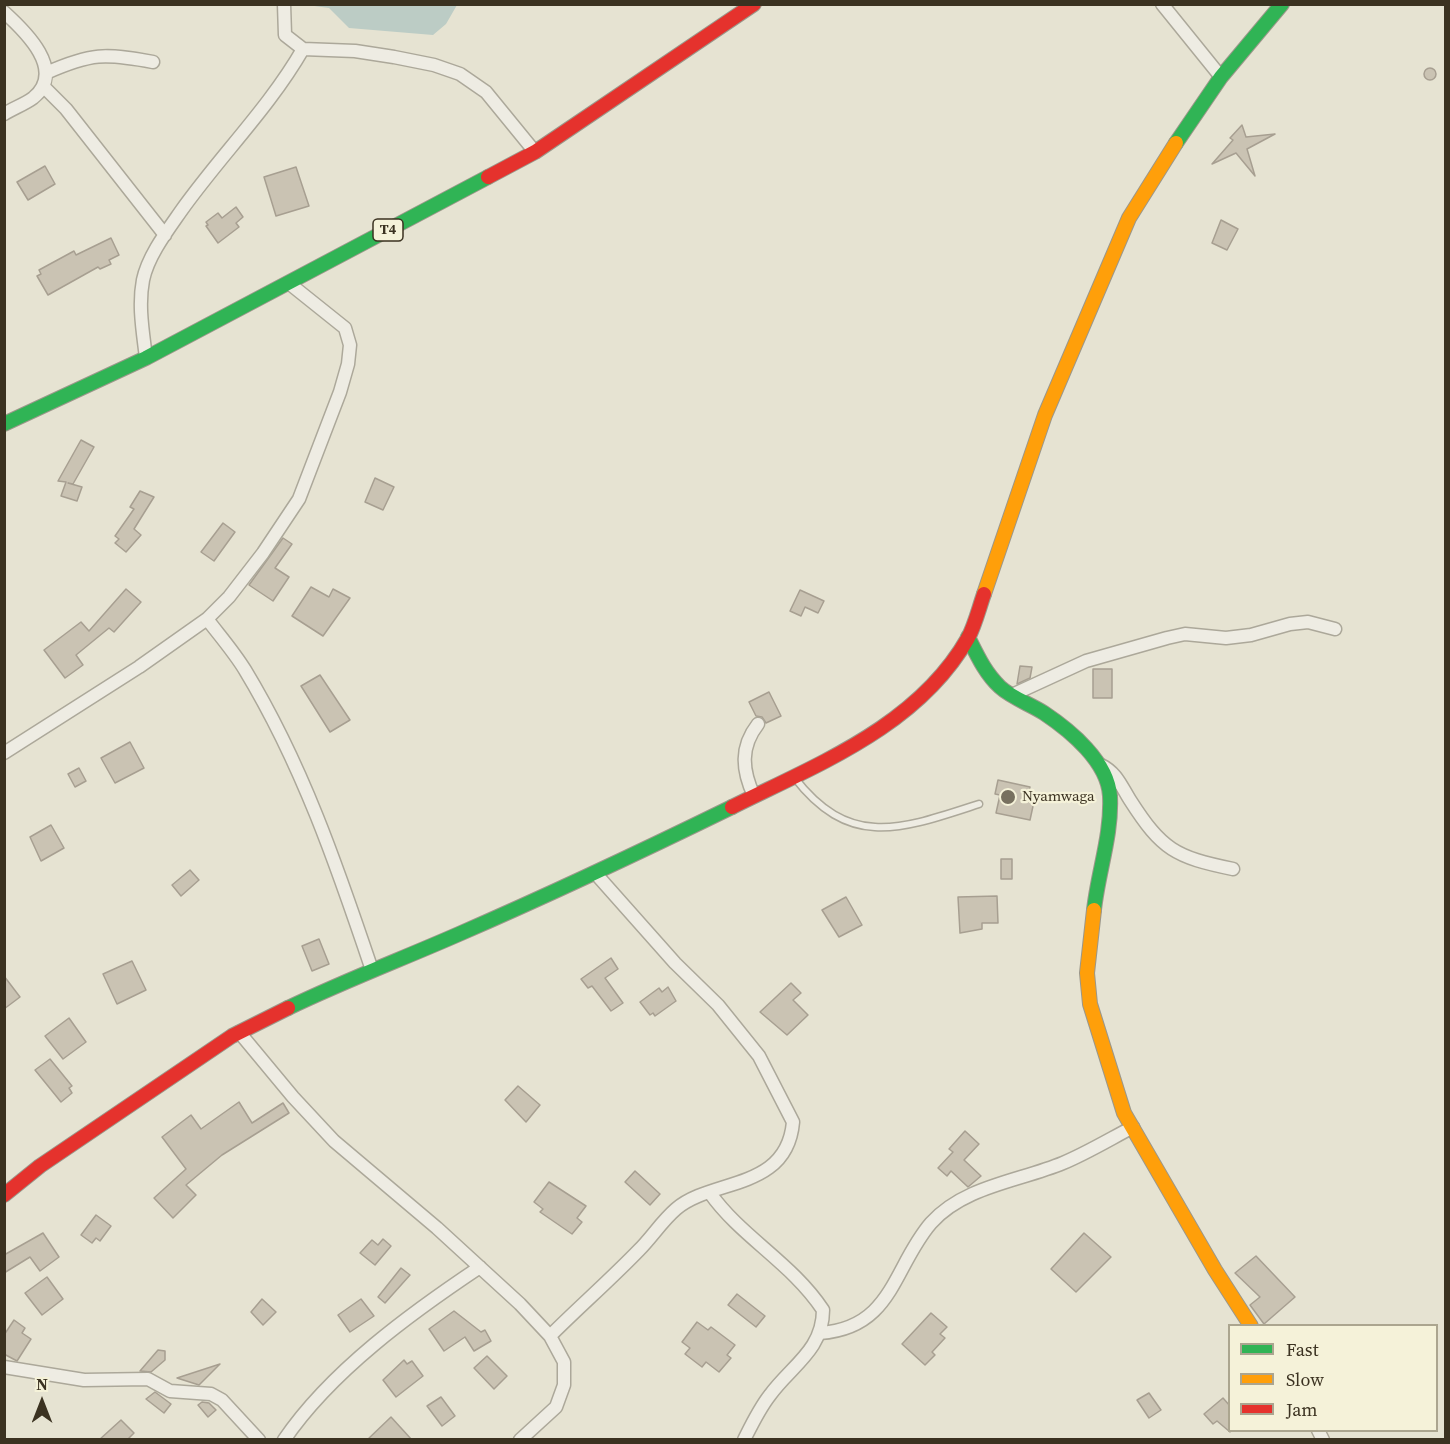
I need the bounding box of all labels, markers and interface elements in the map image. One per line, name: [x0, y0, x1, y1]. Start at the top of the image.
road number: T4: [373, 219, 403, 241]
marker: Nyamwaga: [999, 788, 1017, 806]
place label: Nyamwaga: [1022, 788, 1095, 806]
legend: [1228, 1324, 1438, 1432]
text: Fast: [1286, 1337, 1319, 1362]
text: Slow: [1286, 1367, 1324, 1392]
north arrow: [12, 1372, 72, 1432]
text: N: [36, 1373, 48, 1395]
text: Jam: [1286, 1397, 1318, 1422]

